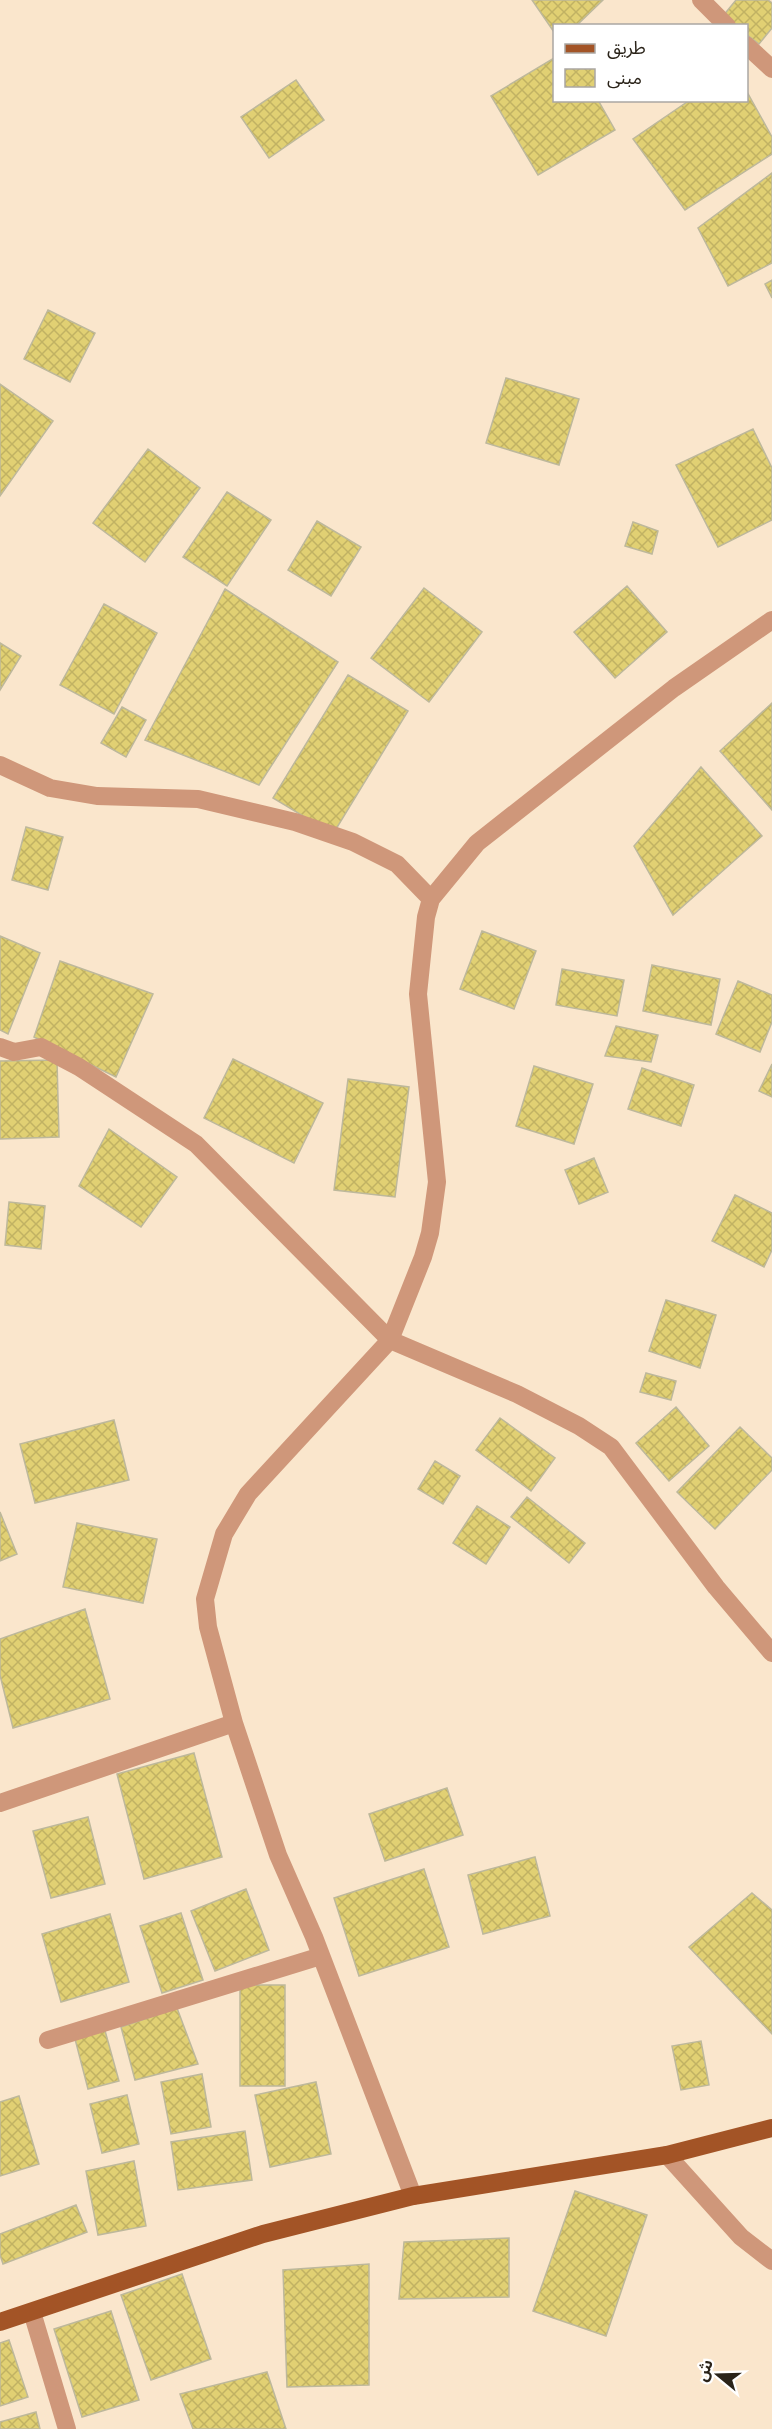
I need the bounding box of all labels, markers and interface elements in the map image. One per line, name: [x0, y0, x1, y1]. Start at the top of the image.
legend: [553, 24, 748, 102]
text: طريق: [607, 40, 646, 59]
text: مبنى: [607, 70, 642, 89]
north arrow: [688, 2345, 748, 2405]
text: ش: [694, 2357, 717, 2384]

